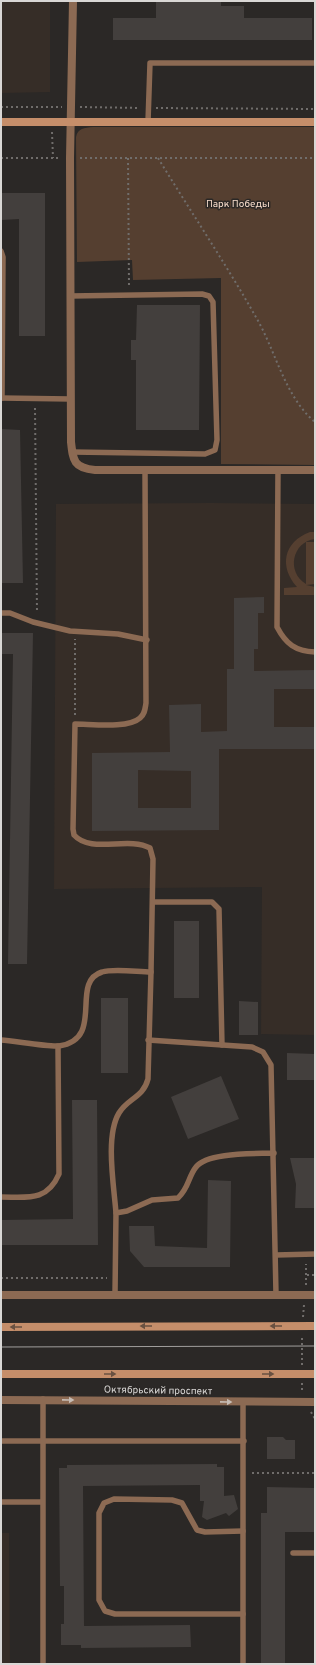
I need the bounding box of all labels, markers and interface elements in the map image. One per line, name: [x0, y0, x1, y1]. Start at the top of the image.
park label: Парк Победы: [206, 198, 270, 211]
one-way arrow: [139, 1323, 152, 1329]
one-way arrow: [269, 1323, 282, 1329]
one-way arrow: [9, 1324, 22, 1330]
one-way arrow: [104, 1371, 117, 1377]
one-way arrow: [262, 1371, 275, 1377]
street label: Октябрьский проспект: [104, 1384, 213, 1398]
one-way arrow: [62, 1397, 75, 1403]
one-way arrow: [220, 1399, 233, 1405]

